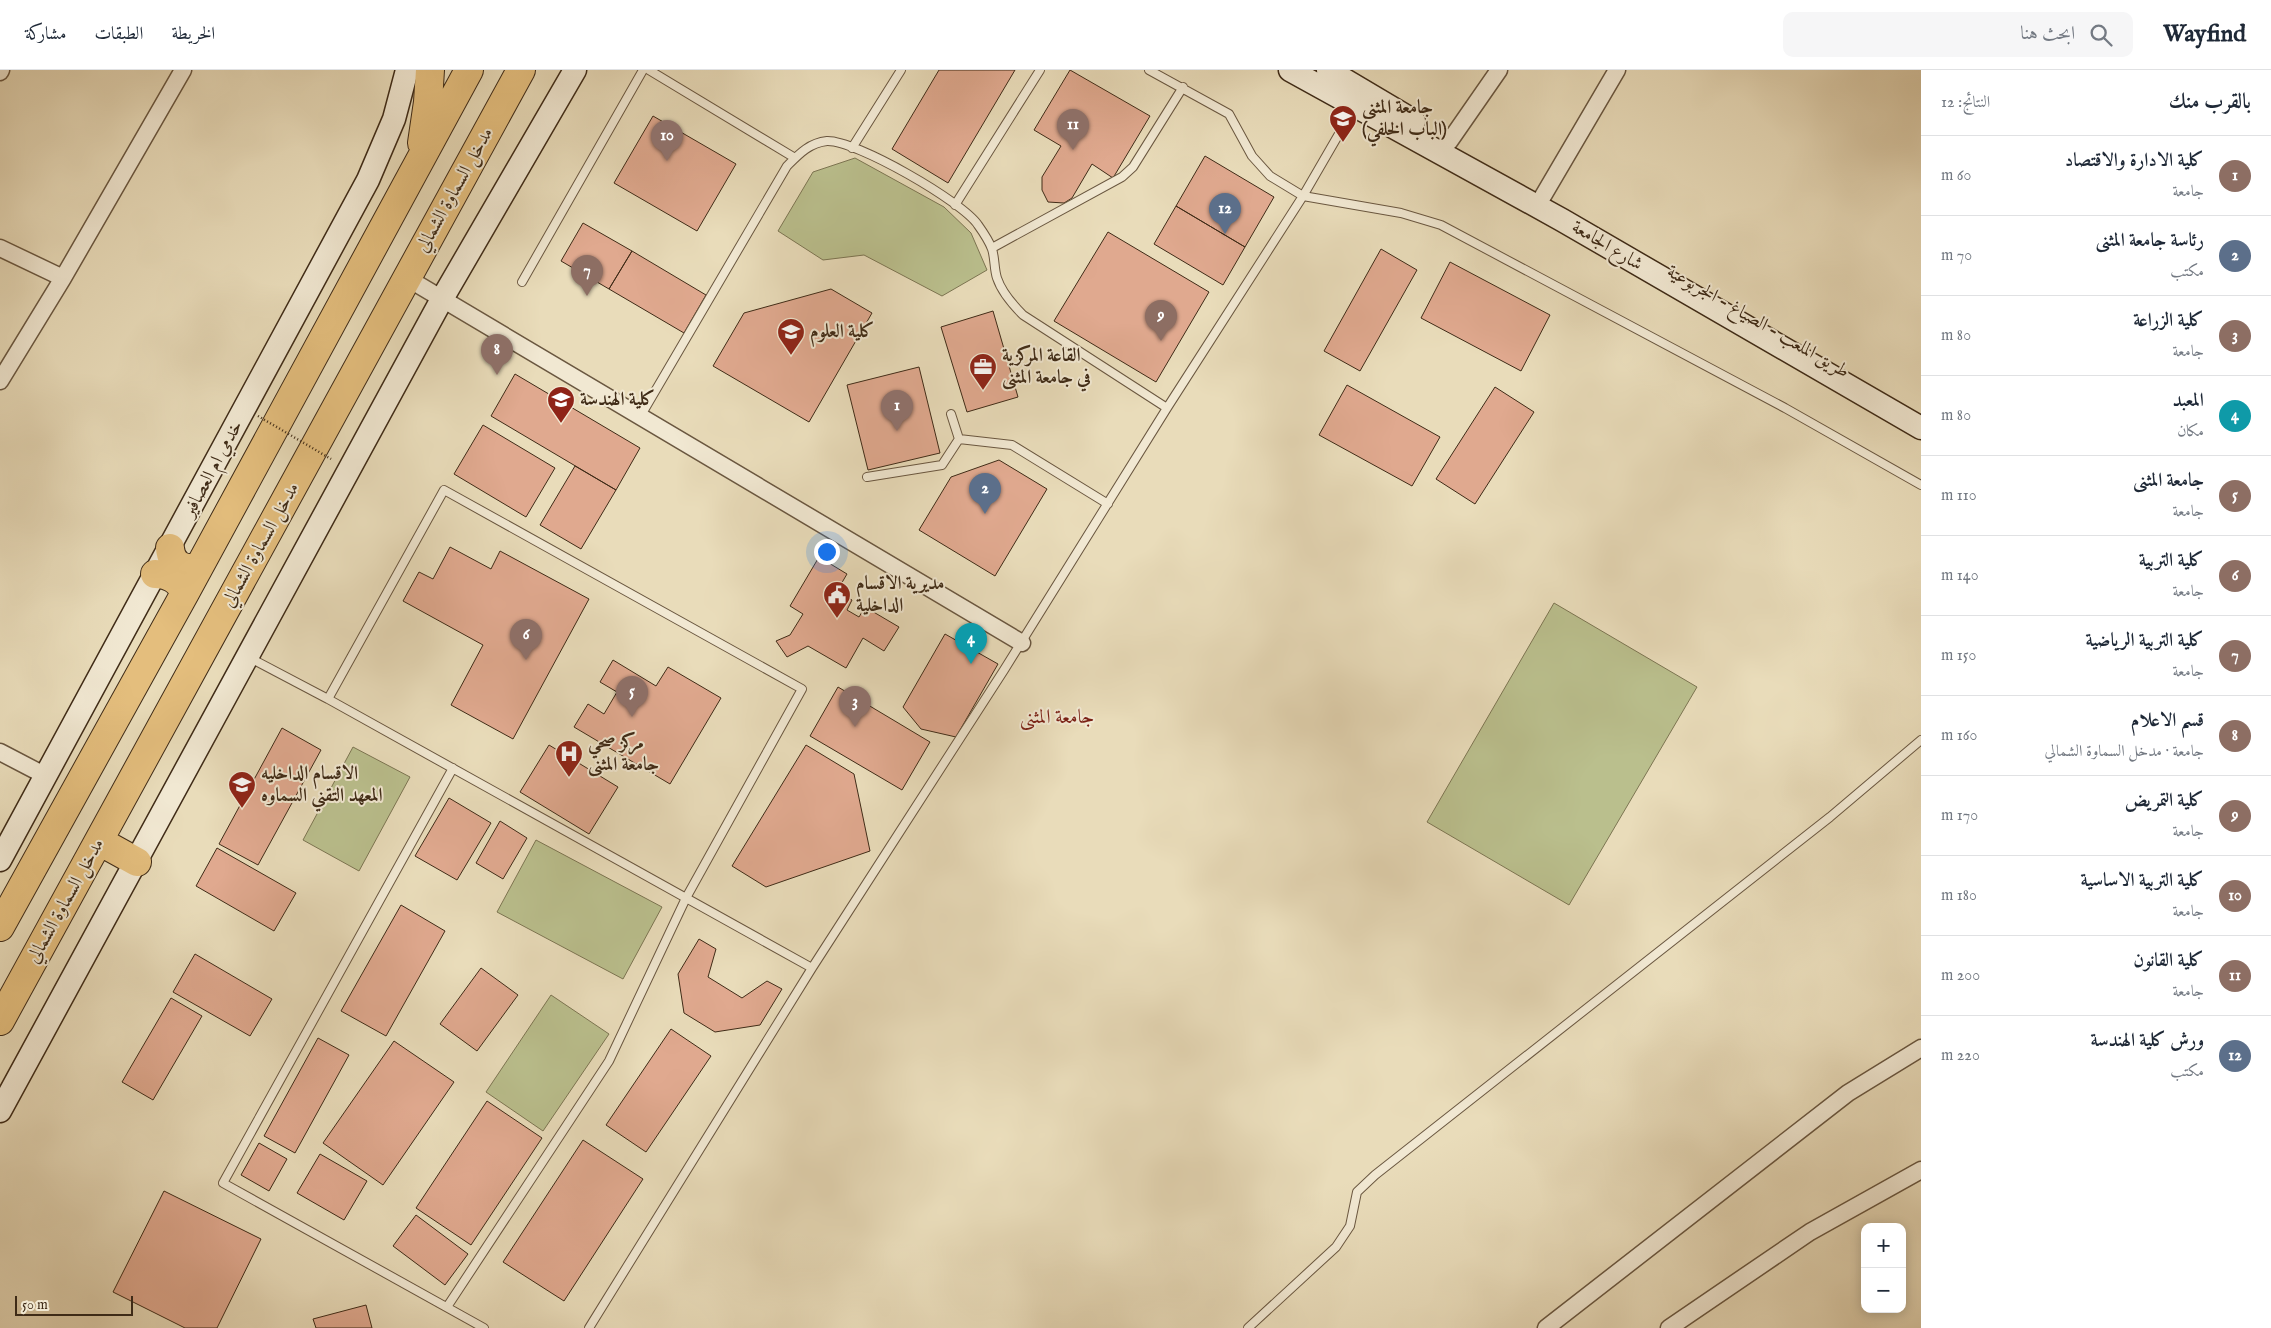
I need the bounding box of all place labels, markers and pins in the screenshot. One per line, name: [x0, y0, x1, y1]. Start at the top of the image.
place label: جامعة المثنى (الباب الخلفي): [1362, 96, 1447, 147]
school or university icon: جامعة المثنى (الباب الخلفي): [1328, 104, 1358, 143]
pin: 11: [1057, 109, 1089, 150]
pin: 10: [651, 120, 683, 161]
pin: 12: [1209, 193, 1241, 234]
pin: 7: [571, 255, 603, 296]
pin: 9: [1145, 300, 1177, 341]
school or university icon: كلية العلوم: [776, 317, 806, 356]
place label: كلية العلوم: [810, 320, 875, 348]
pin: 8: [481, 334, 513, 375]
place label: القاعة المركزية في جامعة المثنى: [1002, 344, 1091, 392]
office icon: القاعة المركزية في جامعة المثنى: [968, 352, 998, 391]
school or university icon: كلية الهندسة: [546, 385, 576, 424]
place label: كلية الهندسة: [580, 388, 655, 412]
pin: 1: [881, 390, 913, 431]
pin: 2: [969, 473, 1001, 514]
place label: مديرية الاقسام الداخلية: [856, 572, 944, 618]
public building icon: مديرية الاقسام الداخلية: [822, 580, 852, 619]
pin: 6: [510, 619, 542, 660]
pin: 4: [955, 623, 987, 664]
pin: 5: [616, 676, 648, 717]
pin: 3: [839, 686, 871, 727]
place label: مركز صحي جامعة المثنى: [588, 731, 659, 777]
hospital icon: مركز صحي جامعة المثنى: [554, 739, 584, 778]
place label: الاقسام الداخليه المعهد التقني السماوه: [261, 762, 383, 812]
school or university icon: الاقسام الداخليه المعهد التقني السماوه: [227, 770, 257, 809]

